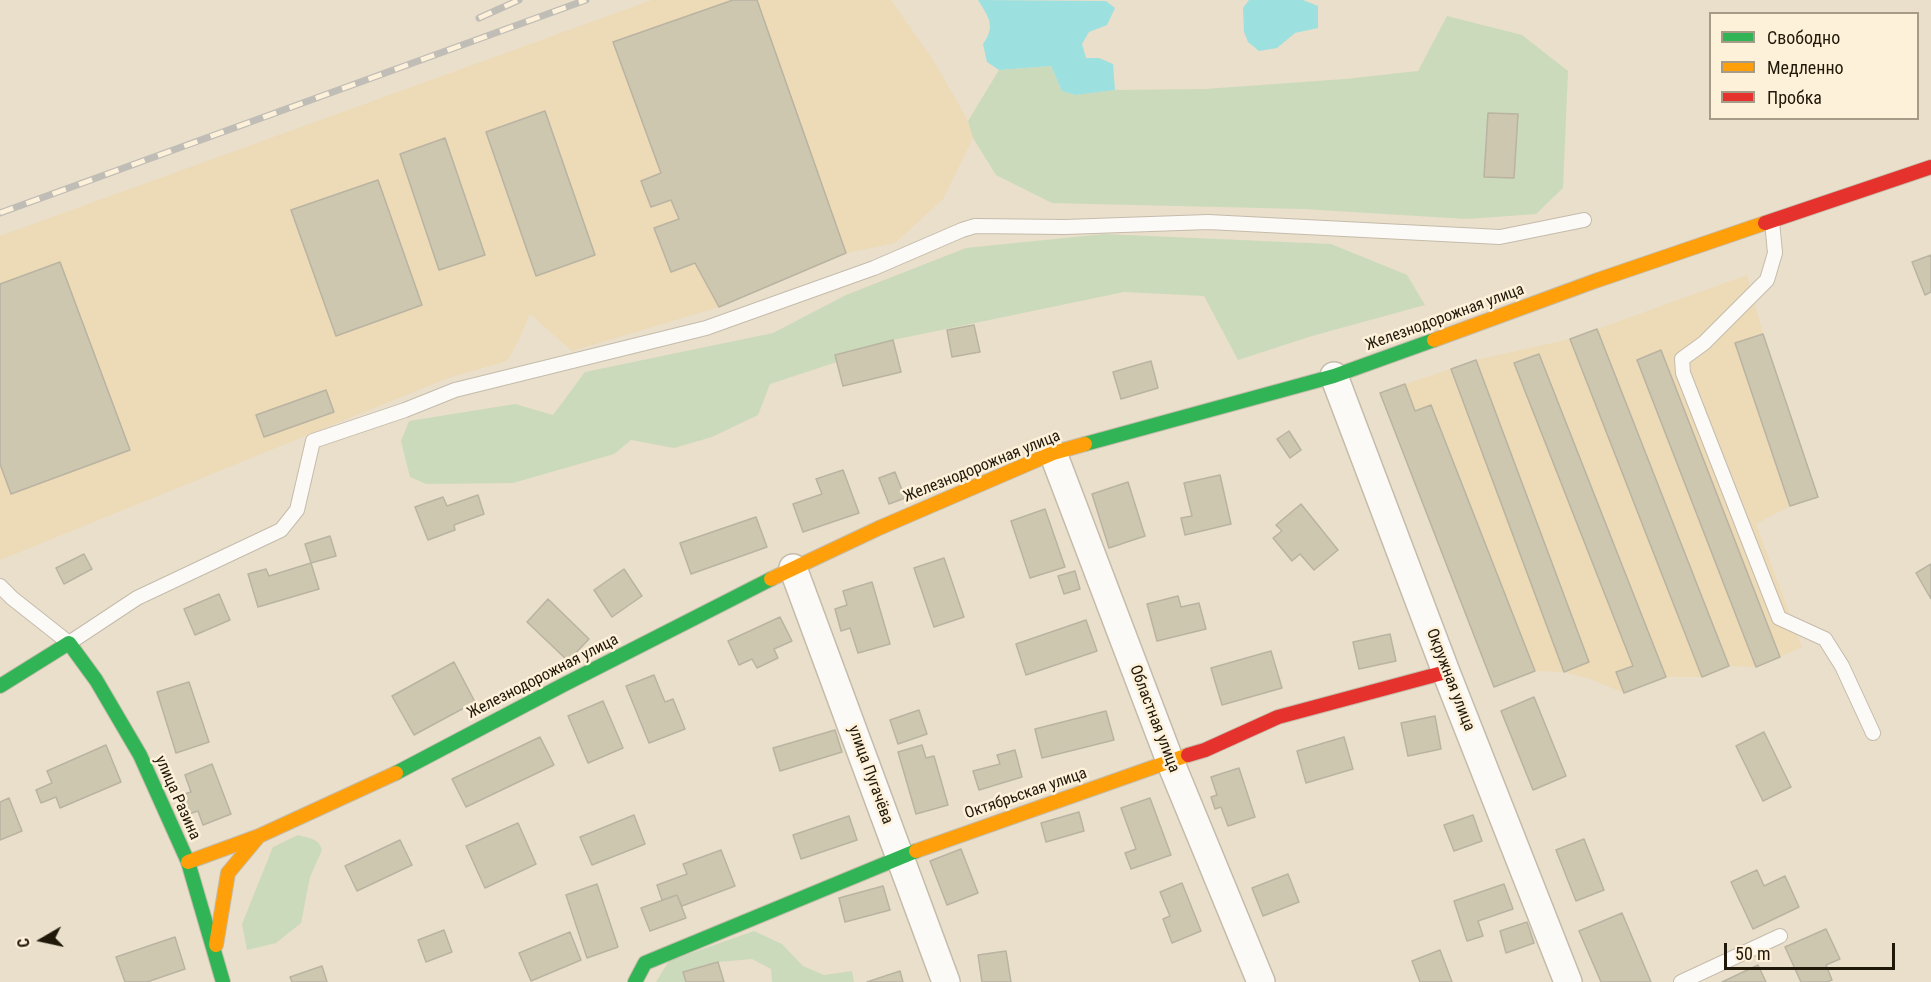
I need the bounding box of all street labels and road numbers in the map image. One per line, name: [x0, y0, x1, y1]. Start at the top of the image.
street label: Железнодорожная улица: [1363, 280, 1527, 356]
street label: Железнодорожная улица: [901, 427, 1063, 507]
street label: Окружная улица: [1422, 626, 1478, 734]
street label: Железнодорожная улица: [464, 630, 622, 724]
street label: Областная улица: [1125, 663, 1183, 775]
street label: улица Пугачёва: [843, 723, 897, 827]
street label: улица Разина: [150, 753, 204, 843]
street label: Октябрьская улица: [962, 764, 1090, 824]

